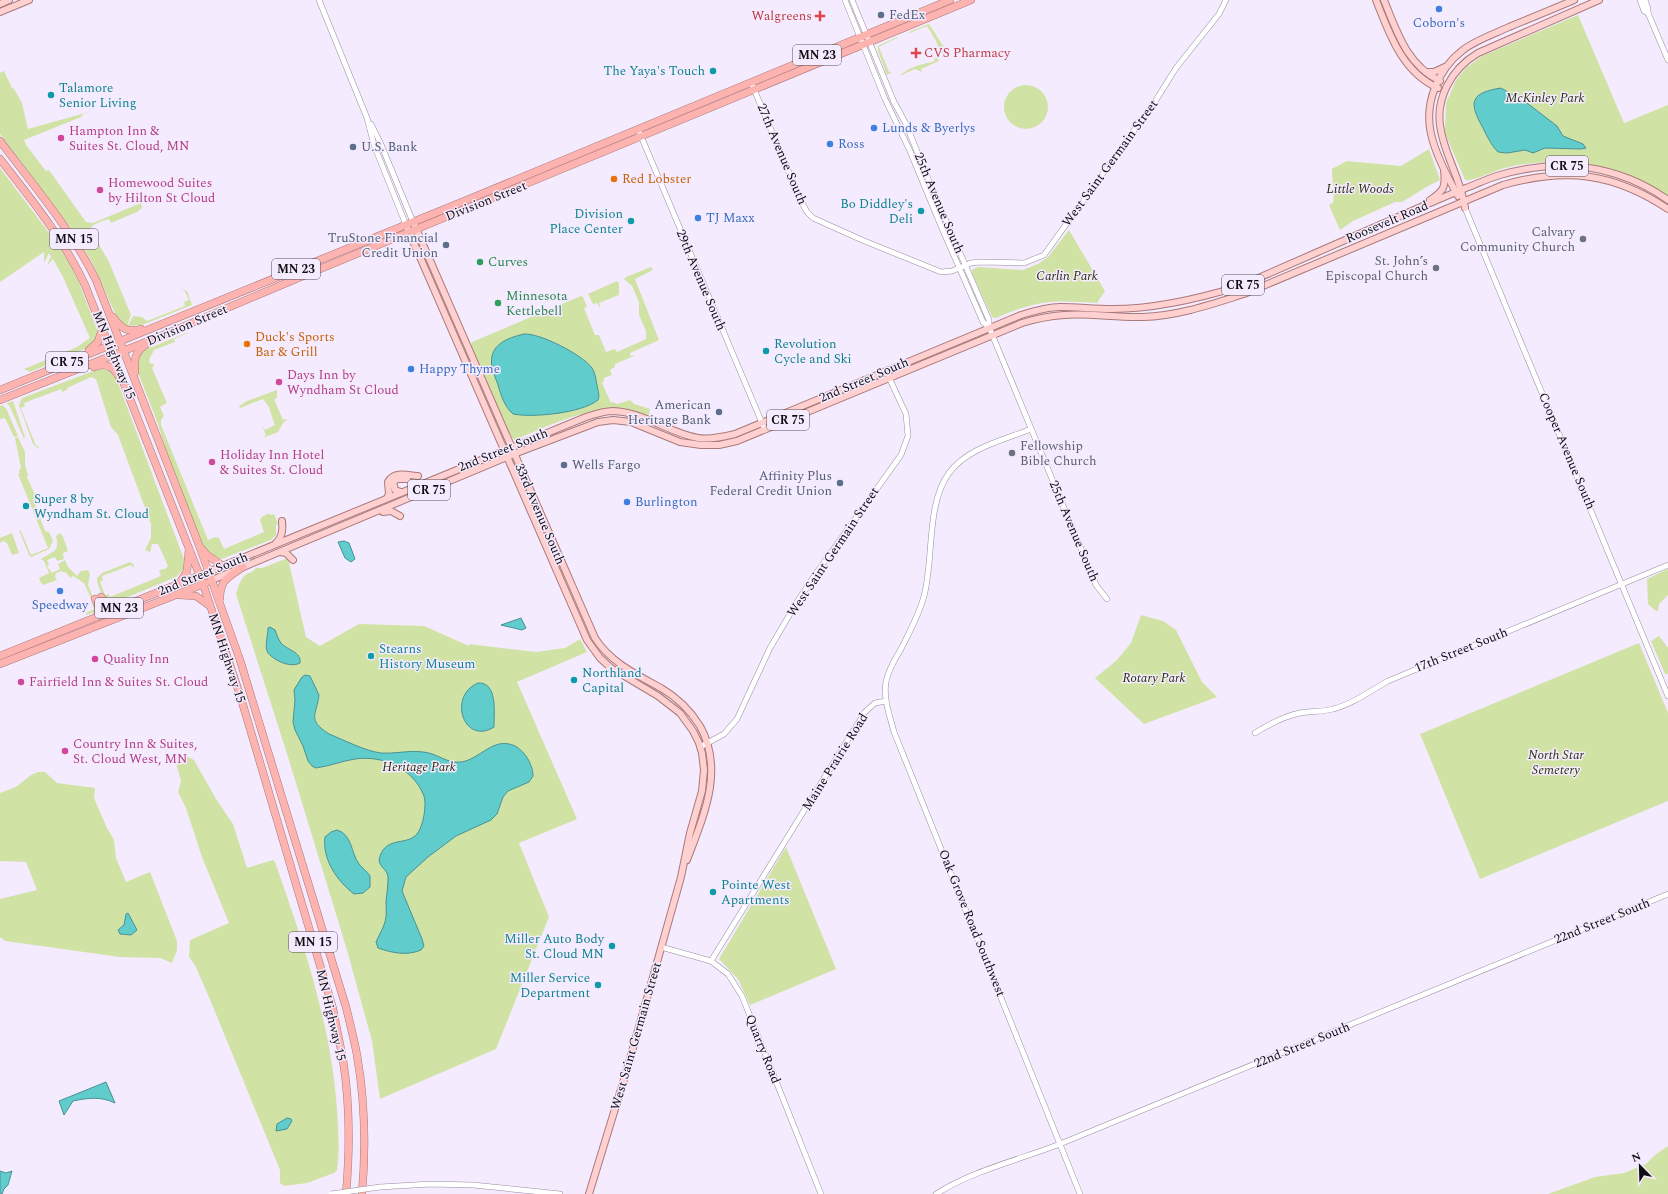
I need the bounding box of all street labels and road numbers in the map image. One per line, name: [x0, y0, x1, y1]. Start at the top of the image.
road number: MN 23: [793, 45, 841, 65]
street label: West Saint Germain Street: [1057, 95, 1163, 231]
street label: 27th Avenue South: [752, 100, 813, 208]
street label: 25th Avenue South: [909, 149, 970, 257]
road number: CR 75: [1546, 156, 1588, 176]
street label: Division Street: [442, 175, 530, 226]
street label: Roosevelt Road: [1343, 196, 1431, 248]
street label: 29th Avenue South: [671, 226, 732, 334]
road number: MN 15: [50, 229, 98, 249]
road number: MN 23: [272, 259, 320, 279]
road number: CR 75: [1222, 275, 1264, 295]
street label: Division Street: [143, 299, 231, 351]
street label: MN Highway 15: [87, 308, 141, 402]
road number: CR 75: [46, 352, 88, 372]
street label: 2nd Street South: [816, 352, 912, 408]
street label: Cooper Avenue South: [1533, 389, 1601, 513]
road number: CR 75: [767, 410, 809, 430]
street label: 2nd Street South: [455, 423, 551, 477]
street label: 33rd Avenue South: [510, 460, 571, 568]
street label: 25th Avenue South: [1044, 477, 1105, 585]
road number: CR 75: [408, 480, 450, 500]
street label: West Saint Germain Street: [782, 483, 884, 621]
street label: 2nd Street South: [155, 547, 251, 601]
road number: MN 23: [95, 598, 143, 618]
street label: MN Highway 15: [203, 610, 251, 706]
street label: 17th Street South: [1411, 622, 1511, 678]
street label: Maine Prairie Road: [797, 709, 873, 815]
street label: Oak Grove Road Southwest: [933, 846, 1011, 1000]
street label: 22nd Street South: [1551, 892, 1653, 949]
road number: MN 15: [289, 932, 337, 952]
street label: West Saint Germain Street: [605, 959, 667, 1112]
street label: MN Highway 15: [311, 967, 351, 1063]
street label: Quarry Road: [740, 1011, 786, 1087]
street label: 22nd Street South: [1251, 1016, 1353, 1073]

